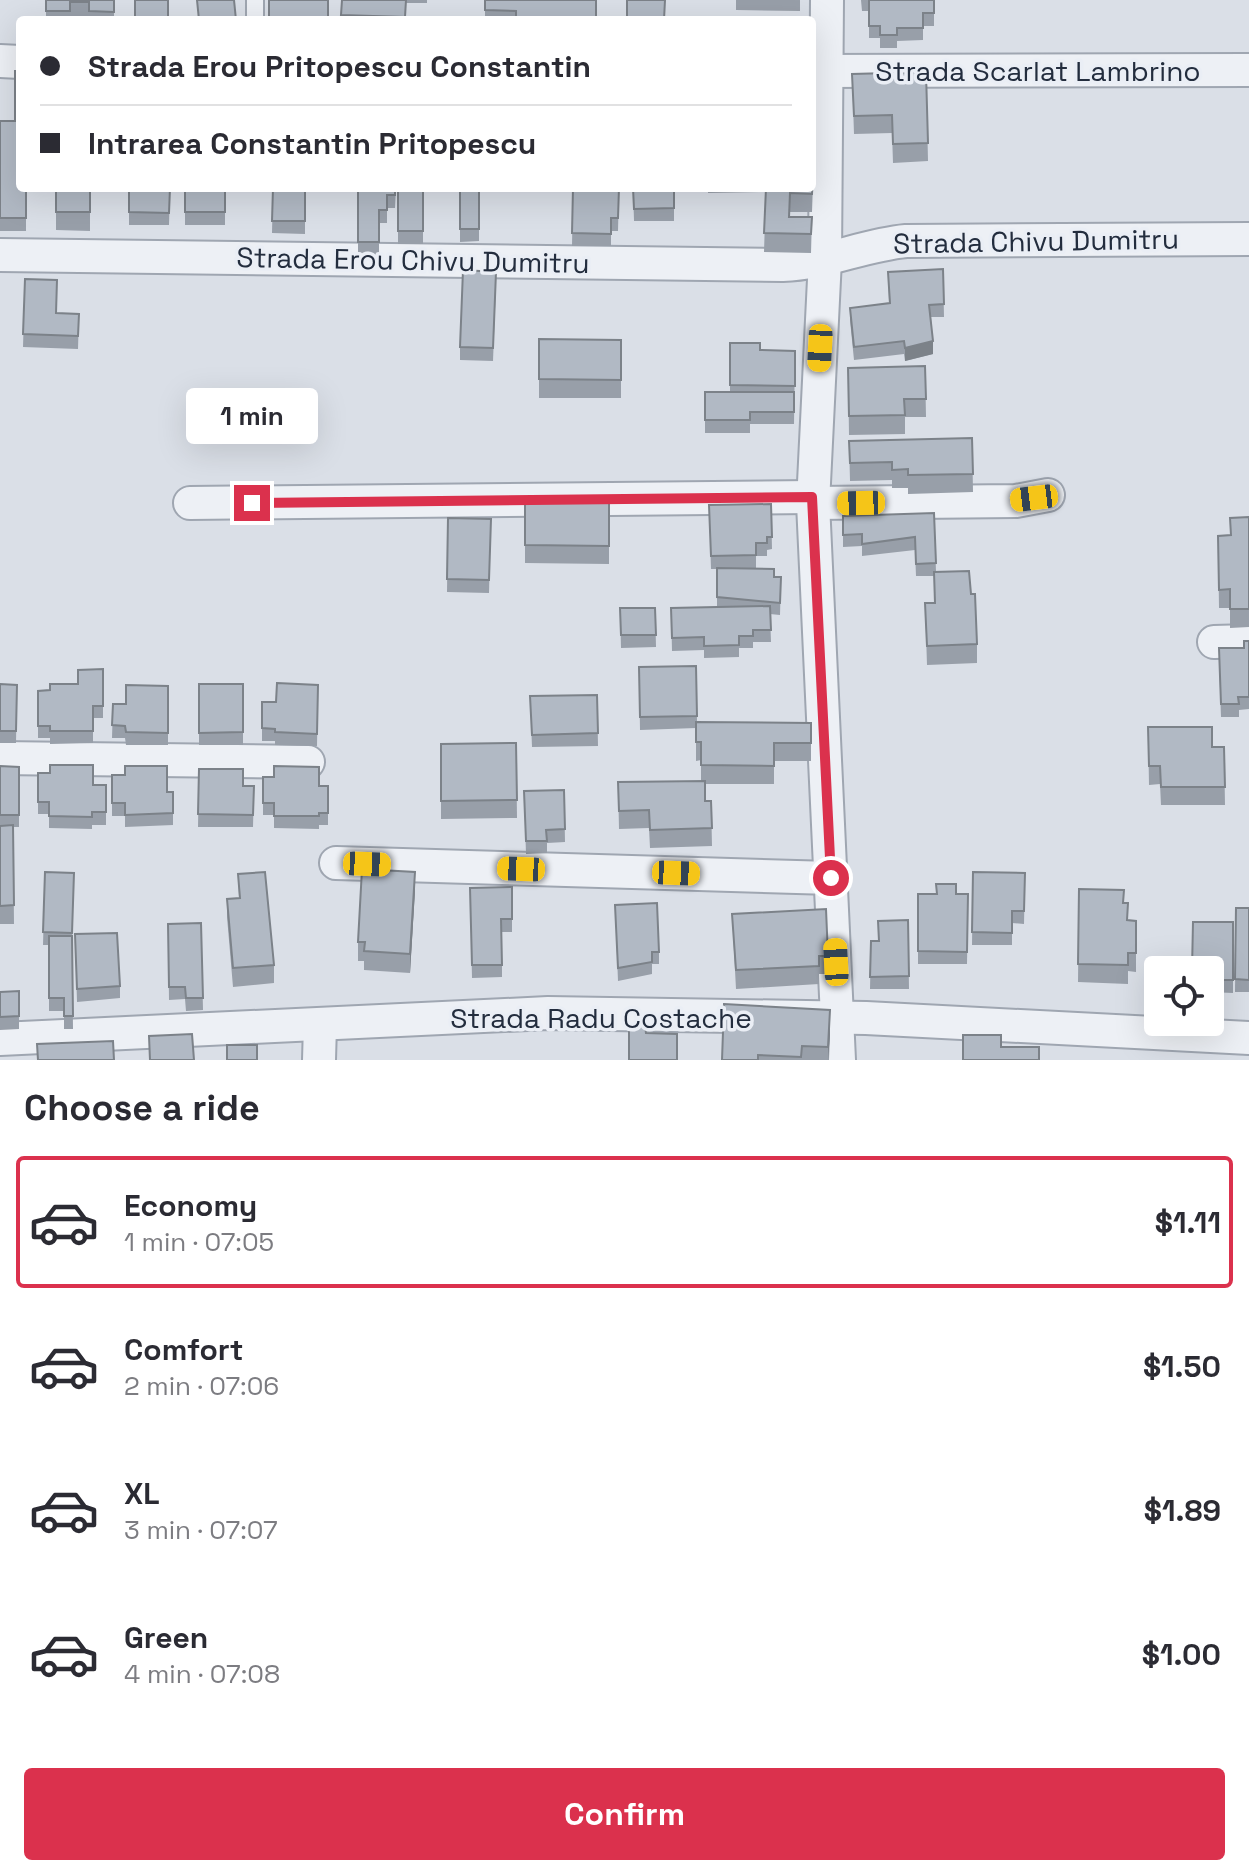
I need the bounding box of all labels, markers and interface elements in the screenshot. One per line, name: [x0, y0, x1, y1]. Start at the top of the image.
text: Strada Erou Pritopescu Constantin: [88, 47, 591, 86]
street label: Strada Scarlat Lambrino: [875, 53, 1201, 89]
text: Intrarea Constantin Pritopescu: [88, 124, 536, 163]
street label: Strada Chivu Dumitru: [893, 221, 1179, 261]
street label: Strada Erou Chivu Dumitru: [236, 239, 590, 281]
car: [807, 323, 833, 373]
callout: 1 min: [186, 387, 318, 443]
text: 1 min: [220, 399, 284, 433]
car: [1009, 483, 1059, 513]
route end: [234, 485, 270, 521]
car: [837, 491, 885, 515]
car: [343, 851, 391, 877]
car: [497, 856, 545, 882]
car: [652, 860, 700, 886]
route start: [813, 860, 849, 896]
car: [823, 937, 849, 987]
map controls: [1144, 956, 1224, 1036]
button: locate: [1144, 956, 1224, 1036]
street label: Strada Radu Costache: [450, 1000, 752, 1036]
text: Choose a ride: [24, 1085, 260, 1131]
icon: car: [28, 1186, 100, 1258]
text: Economy: [124, 1186, 257, 1225]
text: $1.11: [1155, 1203, 1221, 1242]
text: 1 min · 07:05: [124, 1225, 274, 1259]
icon: car: [28, 1330, 100, 1402]
text: Comfort: [124, 1330, 243, 1369]
text: $1.50: [1143, 1347, 1221, 1386]
text: 2 min · 07:06: [124, 1369, 279, 1403]
icon: car: [28, 1474, 100, 1546]
text: XL: [124, 1474, 160, 1513]
text: $1.89: [1144, 1491, 1221, 1530]
text: 3 min · 07:07: [124, 1513, 278, 1547]
icon: car: [28, 1618, 100, 1690]
text: Green: [124, 1618, 208, 1657]
text: $1.00: [1142, 1635, 1221, 1674]
text: 4 min · 07:08: [124, 1657, 280, 1691]
button: Confirm: [24, 1768, 1225, 1860]

